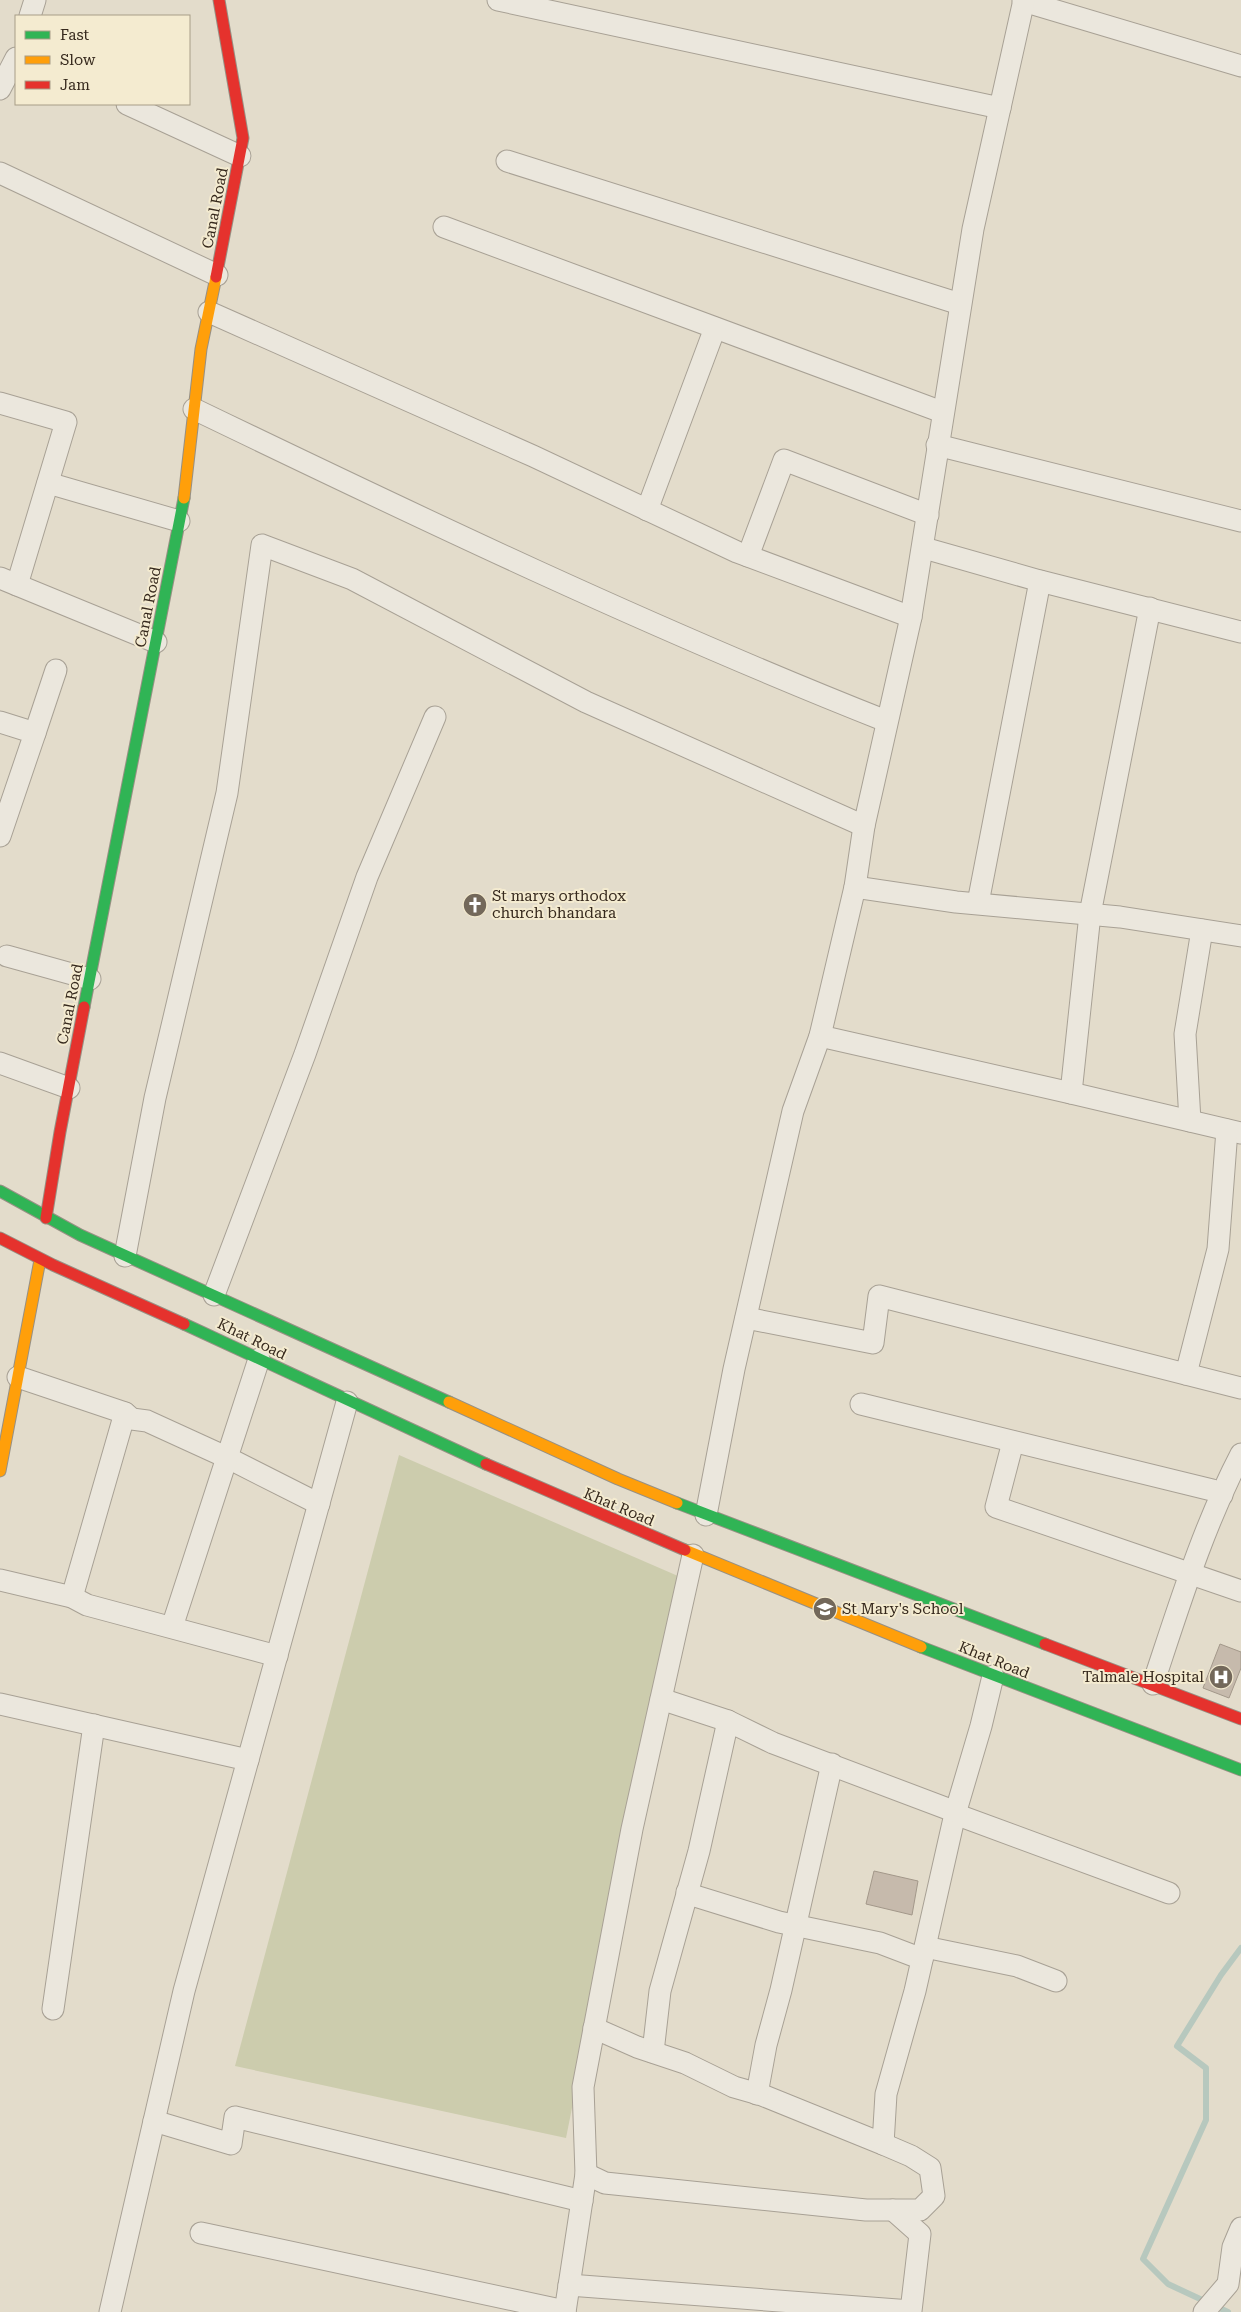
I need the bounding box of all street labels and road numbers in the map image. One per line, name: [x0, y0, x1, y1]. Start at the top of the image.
street label: Canal Road: [198, 166, 232, 250]
street label: Canal Road: [131, 565, 165, 649]
street label: Canal Road: [53, 962, 87, 1046]
street label: Khat Road: [214, 1315, 290, 1364]
street label: Khat Road: [581, 1484, 657, 1530]
street label: Khat Road: [956, 1638, 1032, 1683]

